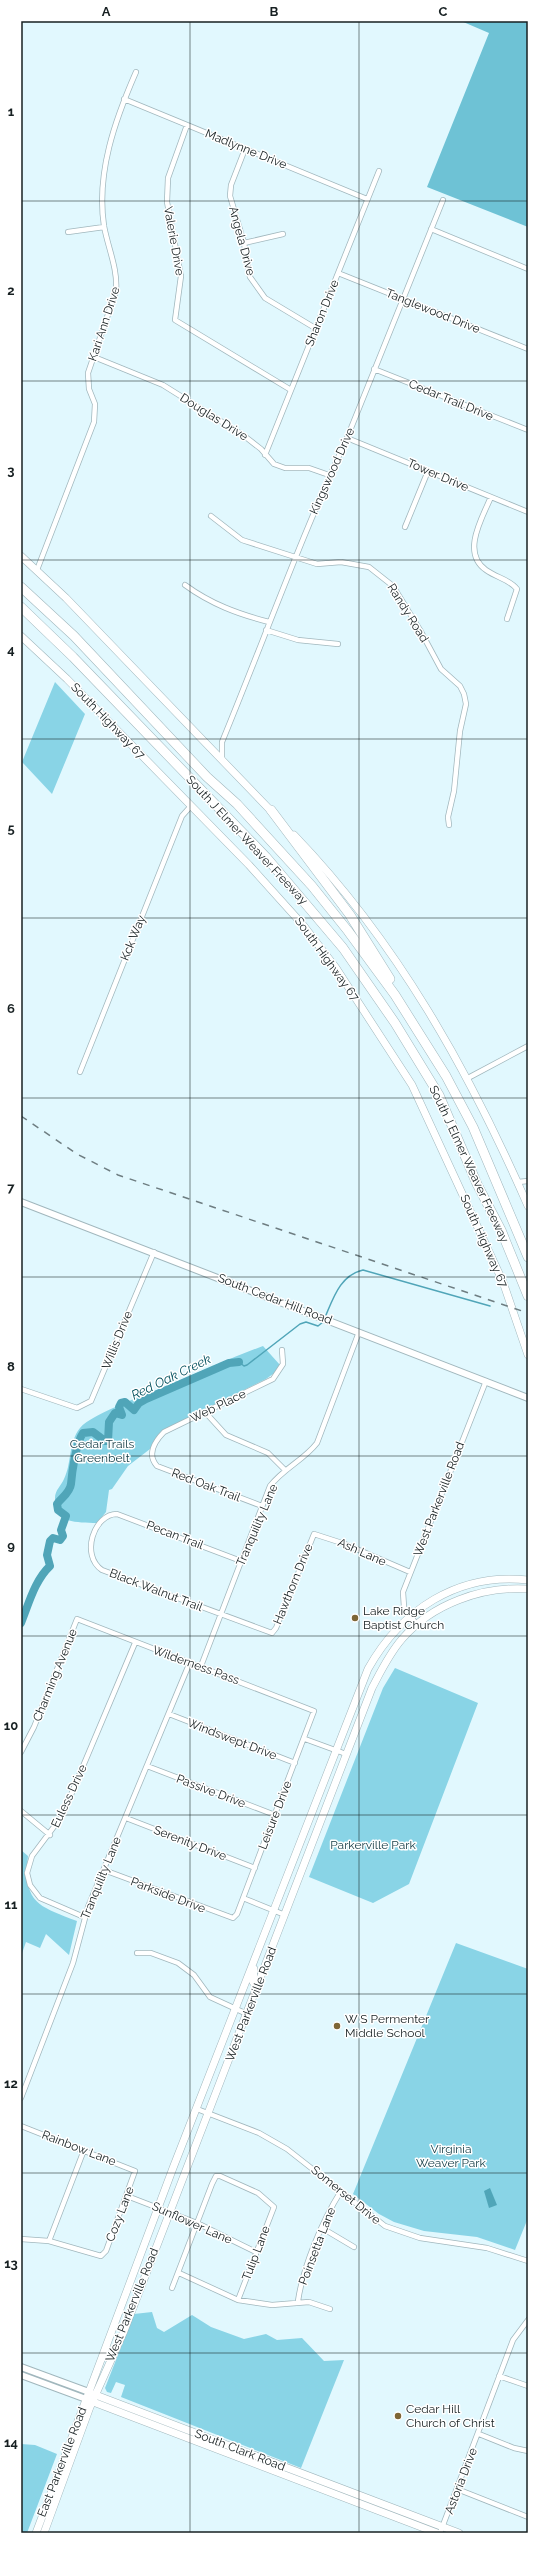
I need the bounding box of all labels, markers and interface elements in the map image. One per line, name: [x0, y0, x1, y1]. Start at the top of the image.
text: A: [102, 4, 111, 19]
text: B: [270, 4, 279, 19]
text: C: [439, 4, 448, 19]
text: 1: [8, 104, 15, 119]
street label: Madlynne Drive: [203, 126, 289, 172]
street label: Valerie Drive: [161, 205, 187, 277]
street label: Angela Drive: [226, 205, 258, 277]
street label: Sharon Drive: [302, 278, 342, 348]
text: 2: [7, 283, 15, 298]
street label: Kari Ann Drive: [85, 285, 123, 363]
street label: Tanglewood Drive: [384, 286, 482, 336]
street label: Cedar Trail Drive: [407, 377, 495, 423]
street label: Douglas Drive: [177, 391, 251, 443]
street label: Kingswood Drive: [307, 425, 357, 517]
street label: Tower Drive: [405, 456, 471, 494]
text: 3: [7, 463, 15, 478]
street label: Randy Road: [384, 581, 432, 645]
text: 4: [7, 642, 15, 657]
street label: South Highway 67: [68, 680, 148, 762]
street label: South J Elmer Weaver Freeway: [183, 772, 311, 908]
text: 5: [7, 821, 15, 836]
street label: Kck Way: [118, 913, 149, 963]
street label: South Highway 67: [292, 914, 362, 1004]
text: 6: [7, 1001, 15, 1016]
street label: South J Elmer Weaver Freeway: [426, 1083, 512, 1245]
text: 7: [7, 1180, 15, 1195]
street label: South Highway 67: [457, 1192, 511, 1290]
street label: South Cedar Hill Road: [216, 1271, 334, 1327]
street label: Willis Drive: [99, 1309, 135, 1371]
water label: Red Oak Creek: [129, 1351, 213, 1403]
text: 8: [7, 1359, 15, 1374]
street label: Web Place: [188, 1387, 248, 1425]
park label: Cedar Trails Greenbelt: [70, 1437, 134, 1465]
street label: West Parkerville Road: [411, 1440, 467, 1558]
street label: Red Oak Trail: [170, 1465, 243, 1505]
street label: Tranquility Lane: [233, 1482, 281, 1568]
street label: Pecan Trail: [144, 1518, 206, 1553]
street label: Ash Lane: [336, 1535, 388, 1569]
text: 9: [7, 1538, 15, 1553]
street label: Hawthorn Drive: [270, 1542, 316, 1626]
street label: Black Walnut Trail: [107, 1566, 205, 1615]
place label: Lake Ridge Baptist Church: [363, 1604, 444, 1632]
marker: Lake Ridge Baptist Church: [350, 1613, 360, 1623]
street label: Charming Avenue: [30, 1627, 80, 1723]
street label: Wilderness Pass: [151, 1643, 242, 1687]
street label: Windswept Drive: [185, 1715, 279, 1763]
text: 10: [4, 1718, 18, 1733]
street label: Euless Drive: [48, 1762, 90, 1830]
street label: Passive Drive: [174, 1771, 248, 1811]
street label: Leisure Drive: [256, 1779, 294, 1851]
street label: Serenity Drive: [152, 1823, 228, 1863]
street label: Tranquility Lane: [78, 1835, 124, 1921]
park label: Parkerville Park: [330, 1838, 416, 1852]
street label: Parkside Drive: [129, 1874, 207, 1916]
text: 11: [5, 1897, 18, 1912]
street label: West Parkerville Road: [223, 1945, 279, 2063]
place label: W S Permenter Middle School: [345, 2012, 430, 2040]
marker: W S Permenter Middle School: [332, 2021, 342, 2031]
text: 12: [4, 2076, 18, 2091]
street label: Rainbow Lane: [40, 2127, 118, 2169]
park label: Virginia Weaver Park: [416, 2142, 487, 2170]
street label: Somerset Drive: [308, 2163, 384, 2227]
street label: Cozy Lane: [103, 2184, 137, 2244]
street label: Sunflower Lane: [150, 2199, 234, 2247]
street label: Poinsetta Lane: [296, 2205, 338, 2287]
street label: Tulip Lane: [239, 2224, 273, 2282]
street label: West Parkerville Road: [103, 2246, 161, 2364]
text: 13: [4, 2256, 18, 2271]
place label: Cedar Hill Church of Christ: [406, 2402, 495, 2430]
street label: East Parkerville Road: [35, 2405, 89, 2519]
marker: Cedar Hill Church of Christ: [393, 2411, 403, 2421]
street label: South Clark Road: [193, 2426, 287, 2474]
text: 14: [4, 2435, 18, 2450]
street label: Astoria Drive: [442, 2446, 480, 2516]

